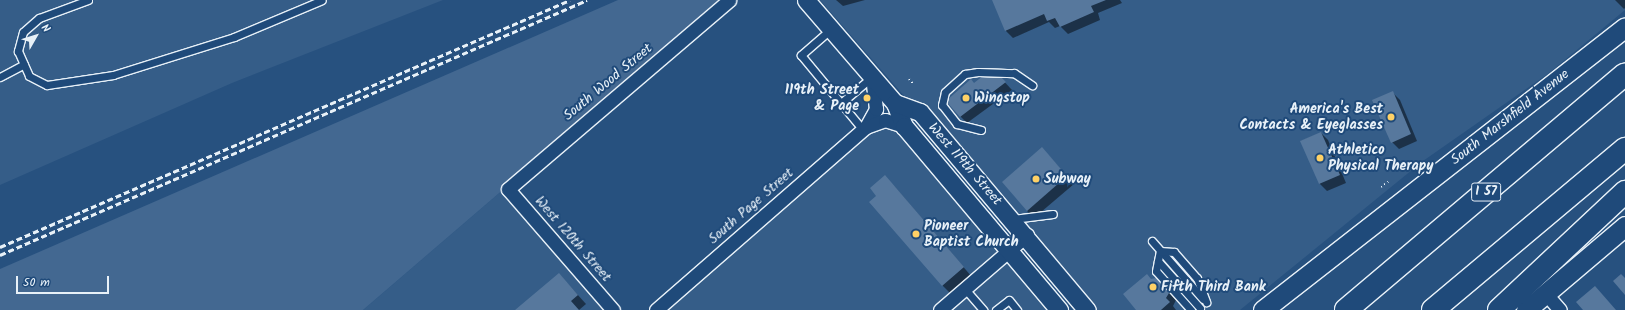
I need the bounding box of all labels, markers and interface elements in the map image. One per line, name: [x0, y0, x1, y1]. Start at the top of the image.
north arrow: [16, 16, 56, 56]
text: N: [36, 20, 55, 37]
street label: South Wood Street: [560, 40, 656, 124]
street label: South Marshfield Avenue: [1447, 66, 1573, 168]
place label: 119th Street & Page: [785, 82, 859, 114]
place label: Wingstop: [974, 90, 1030, 106]
marker: 119th Street & Page: [862, 93, 872, 103]
marker: Wingstop: [961, 93, 971, 103]
place label: America's Best Contacts & Eyeglasses: [1239, 101, 1383, 134]
marker: America's Best Contacts & Eyeglasses: [1386, 112, 1396, 122]
street label: West 119th Street: [925, 119, 1005, 209]
place label: Athletico Physical Therapy: [1328, 142, 1433, 174]
marker: Athletico Physical Therapy: [1315, 153, 1325, 163]
street label: South Page Street: [705, 164, 797, 248]
place label: Subway: [1044, 171, 1091, 187]
marker: Subway: [1031, 174, 1041, 184]
road number: I 57: [1471, 181, 1501, 203]
street label: West 120th Street: [531, 193, 615, 285]
place label: Pioneer Baptist Church: [924, 218, 1019, 250]
marker: Pioneer Baptist Church: [911, 229, 921, 239]
scale bar: [18, 268, 111, 294]
text: 50 m: [23, 273, 50, 292]
place label: Fifth Third Bank: [1161, 279, 1266, 295]
marker: Fifth Third Bank: [1148, 282, 1158, 292]

